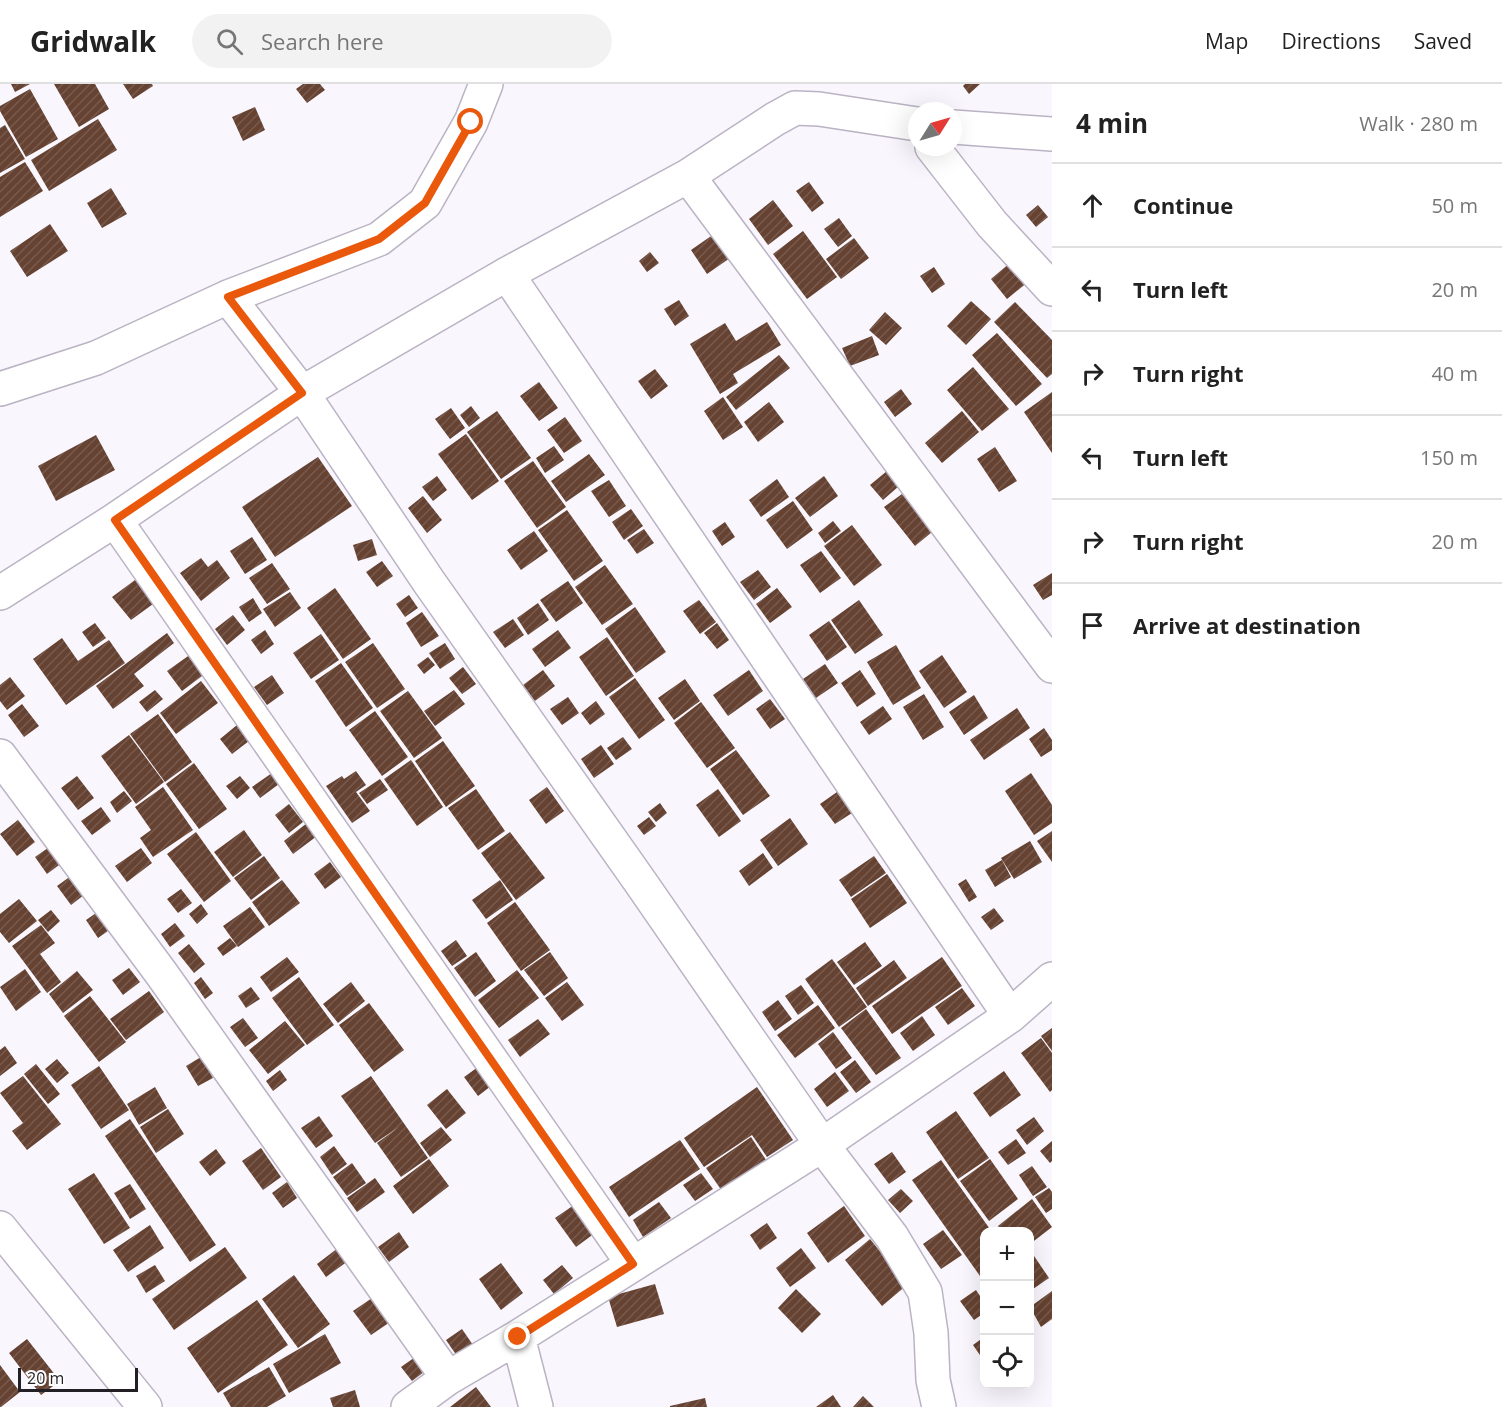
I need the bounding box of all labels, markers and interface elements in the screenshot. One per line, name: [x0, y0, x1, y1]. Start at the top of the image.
search box: [192, 14, 612, 68]
text: Gridwalk: [30, 22, 156, 60]
icon: search: [213, 25, 246, 58]
text: Search here: [261, 26, 384, 56]
text: Map: [1205, 27, 1248, 55]
text: Directions: [1281, 27, 1381, 55]
text: Saved: [1414, 27, 1472, 55]
north arrow: [908, 102, 962, 156]
text: 4 min: [1076, 105, 1148, 141]
route start: [457, 108, 483, 134]
text: Walk · 280 m: [1359, 110, 1478, 137]
icon: ahead: [1076, 189, 1109, 222]
text: Continue: [1133, 190, 1233, 220]
text: 50 m: [1431, 192, 1478, 219]
icon: left: [1076, 273, 1109, 306]
text: Turn left: [1133, 274, 1228, 304]
text: 20 m: [1431, 276, 1478, 303]
icon: right: [1076, 357, 1109, 390]
text: Turn right: [1133, 358, 1244, 388]
text: 40 m: [1431, 360, 1478, 387]
icon: left: [1076, 441, 1109, 474]
text: Turn left: [1133, 442, 1228, 472]
text: 150 m: [1420, 444, 1478, 471]
icon: right: [1076, 525, 1109, 558]
text: Turn right: [1133, 526, 1244, 556]
text: 20 m: [1431, 528, 1478, 555]
icon: arrive: [1076, 609, 1109, 642]
text: Arrive at destination: [1133, 610, 1361, 640]
map controls: [980, 1227, 1034, 1389]
button: +: [980, 1227, 1034, 1281]
button: −: [980, 1281, 1034, 1335]
route end: [504, 1323, 530, 1349]
button: locate: [980, 1335, 1034, 1389]
scale bar: [18, 1365, 138, 1392]
text: 20 m: [27, 1367, 64, 1389]

